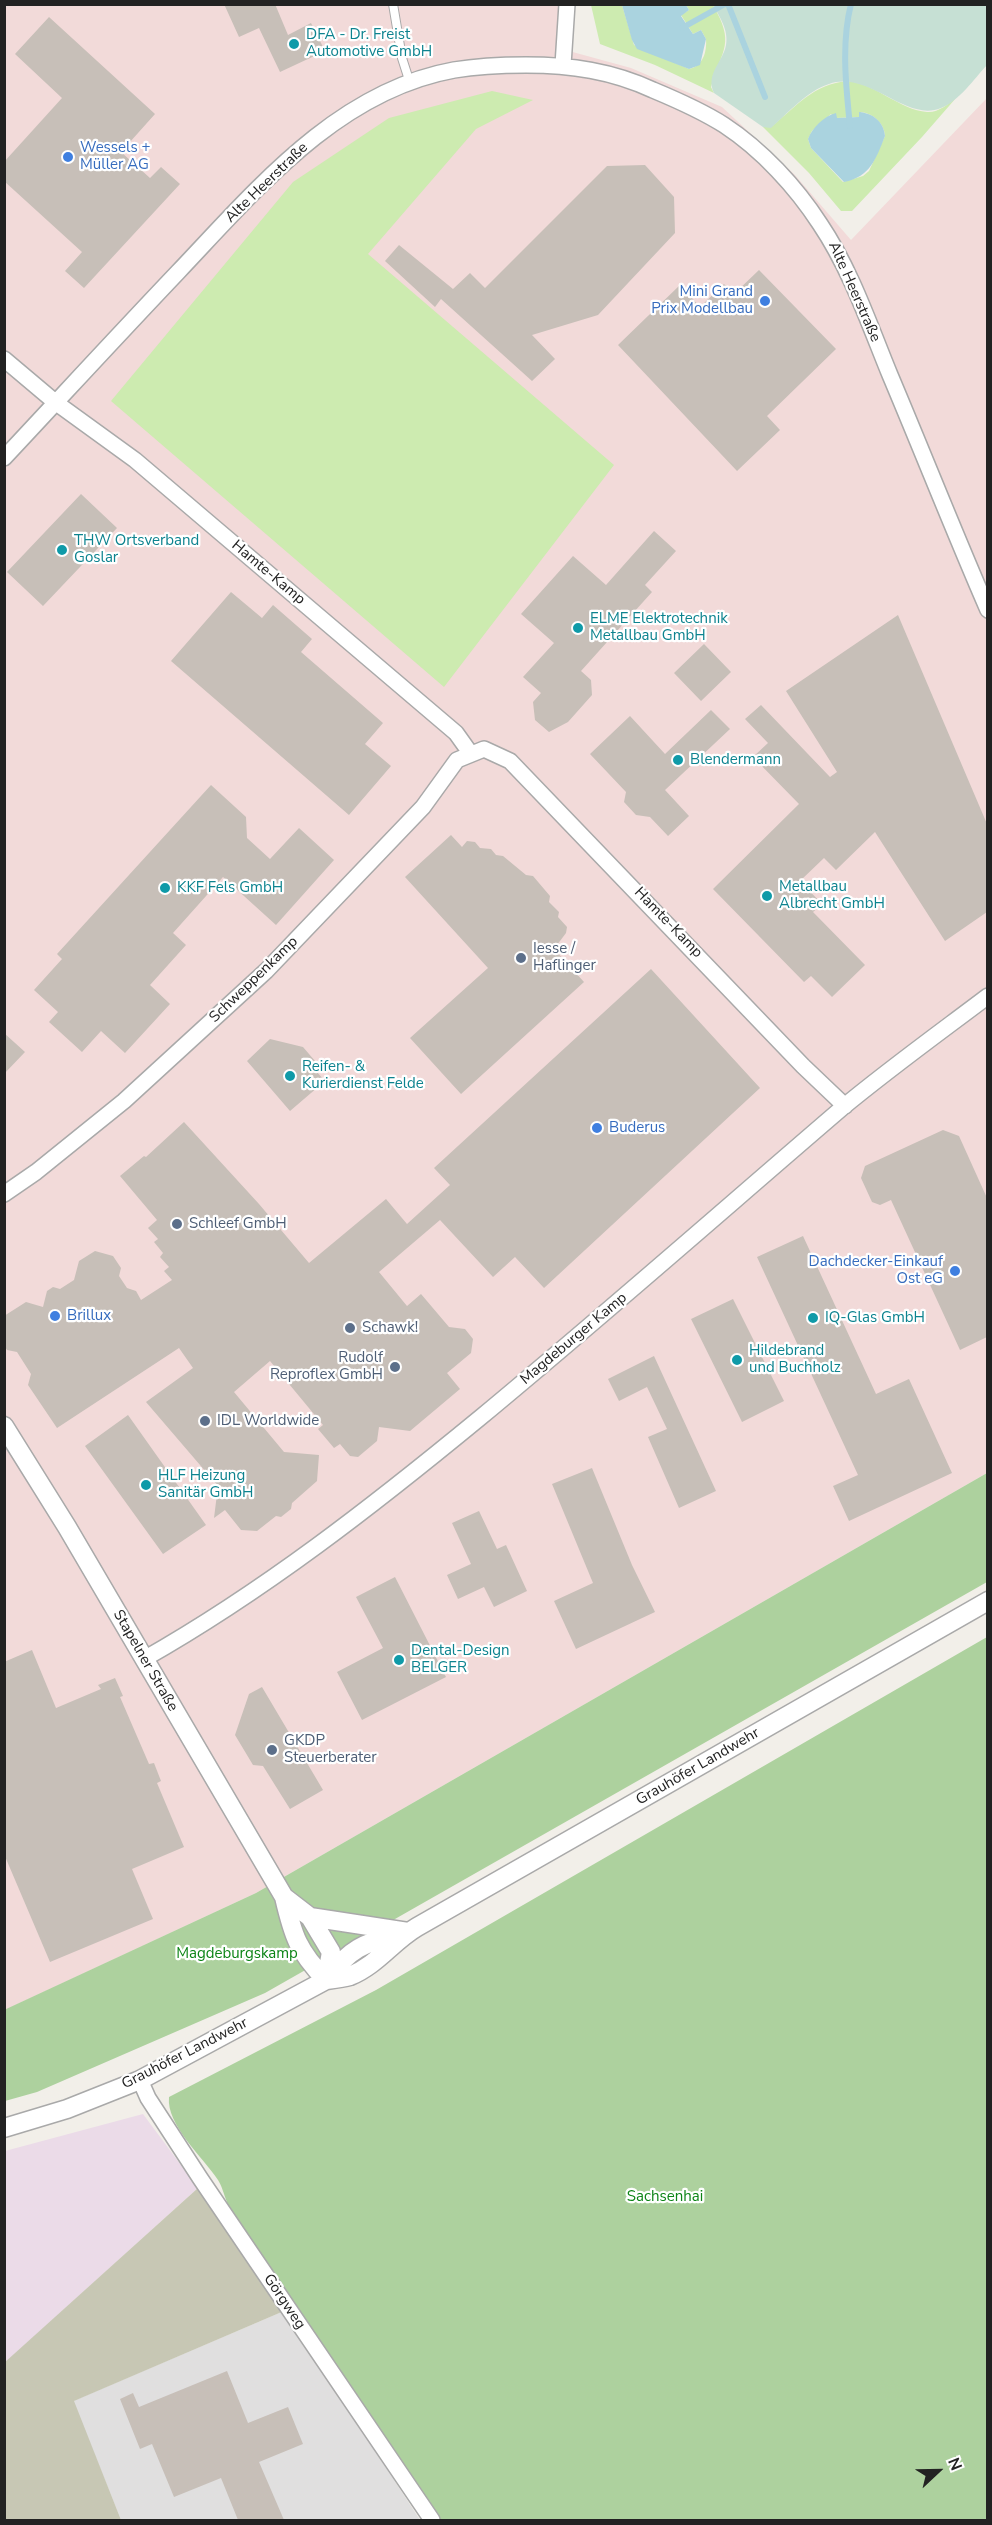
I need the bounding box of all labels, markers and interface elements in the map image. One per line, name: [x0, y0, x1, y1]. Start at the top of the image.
place label: DFA - Dr. Freist Automotive GmbH: [306, 26, 432, 61]
marker: DFA - Dr. Freist Automotive GmbH: [287, 37, 301, 51]
place label: Wessels + Müller AG: [80, 139, 150, 174]
street label: Alte Heerstraße: [222, 139, 312, 227]
marker: Wessels + Müller AG: [61, 150, 75, 164]
street label: Alte Heerstraße: [824, 239, 884, 345]
place label: Mini Grand Prix Modellbau: [651, 283, 753, 318]
marker: Mini Grand Prix Modellbau: [758, 294, 772, 308]
place label: THW Ortsverband Goslar: [74, 532, 199, 567]
street label: Hamte-Kamp: [227, 537, 309, 609]
marker: THW Ortsverband Goslar: [55, 543, 69, 557]
place label: ELME Elektrotechnik Metallbau GmbH: [590, 610, 728, 645]
marker: ELME Elektrotechnik Metallbau GmbH: [571, 621, 585, 635]
place label: Blendermann: [690, 751, 781, 769]
marker: Blendermann: [671, 753, 685, 767]
place label: Metallbau Albrecht GmbH: [779, 878, 885, 913]
place label: KKF Fels GmbH: [177, 879, 283, 897]
marker: KKF Fels GmbH: [158, 881, 172, 895]
street label: Hamte-Kamp: [630, 884, 706, 962]
marker: Metallbau Albrecht GmbH: [760, 889, 774, 903]
street label: Schweppenkamp: [206, 933, 302, 1027]
place label: Iesse / Haflinger: [533, 940, 596, 975]
marker: Iesse / Haflinger: [514, 951, 528, 965]
place label: Reifen- & Kurierdienst Felde: [302, 1058, 424, 1093]
marker: Reifen- & Kurierdienst Felde: [283, 1069, 297, 1083]
place label: Buderus: [609, 1119, 665, 1137]
marker: Buderus: [590, 1121, 604, 1135]
place label: Schleef GmbH: [189, 1215, 287, 1233]
marker: Schleef GmbH: [170, 1217, 184, 1231]
place label: Dachdecker-Einkauf Ost eG: [809, 1253, 943, 1288]
marker: Dachdecker-Einkauf Ost eG: [948, 1264, 962, 1278]
street label: Magdeburger Kamp: [517, 1289, 631, 1389]
place label: Brillux: [67, 1307, 111, 1325]
marker: Brillux: [48, 1309, 62, 1323]
place label: IQ-Glas GmbH: [825, 1309, 925, 1327]
marker: IQ-Glas GmbH: [806, 1311, 820, 1325]
place label: Schawk!: [362, 1319, 418, 1337]
marker: Schawk!: [343, 1321, 357, 1335]
place label: Hildebrand und Buchholz: [749, 1342, 841, 1377]
place label: Rudolf Reproflex GmbH: [270, 1349, 383, 1384]
marker: Hildebrand und Buchholz: [730, 1353, 744, 1367]
marker: Rudolf Reproflex GmbH: [388, 1360, 402, 1374]
place label: IDL Worldwide: [217, 1412, 319, 1430]
marker: IDL Worldwide: [198, 1414, 212, 1428]
place label: HLF Heizung Sanitär GmbH: [158, 1467, 253, 1502]
marker: HLF Heizung Sanitär GmbH: [139, 1478, 153, 1492]
street label: Stapelner Straße: [109, 1607, 181, 1715]
place label: Dental-Design BELGER: [411, 1642, 510, 1677]
marker: Dental-Design BELGER: [392, 1653, 406, 1667]
street label: Grauhöfer Landwehr: [633, 1724, 763, 1810]
place label: GKDP Steuerberater: [284, 1732, 377, 1767]
marker: GKDP Steuerberater: [265, 1743, 279, 1757]
park label: Magdeburgskamp: [176, 1945, 298, 1963]
street label: Grauhöfer Landwehr: [119, 2014, 251, 2094]
park label: Sachsenhai: [627, 2188, 703, 2206]
street label: Görgweg: [259, 2271, 309, 2333]
north arrow: [908, 2441, 968, 2501]
text: N: [942, 2455, 967, 2474]

